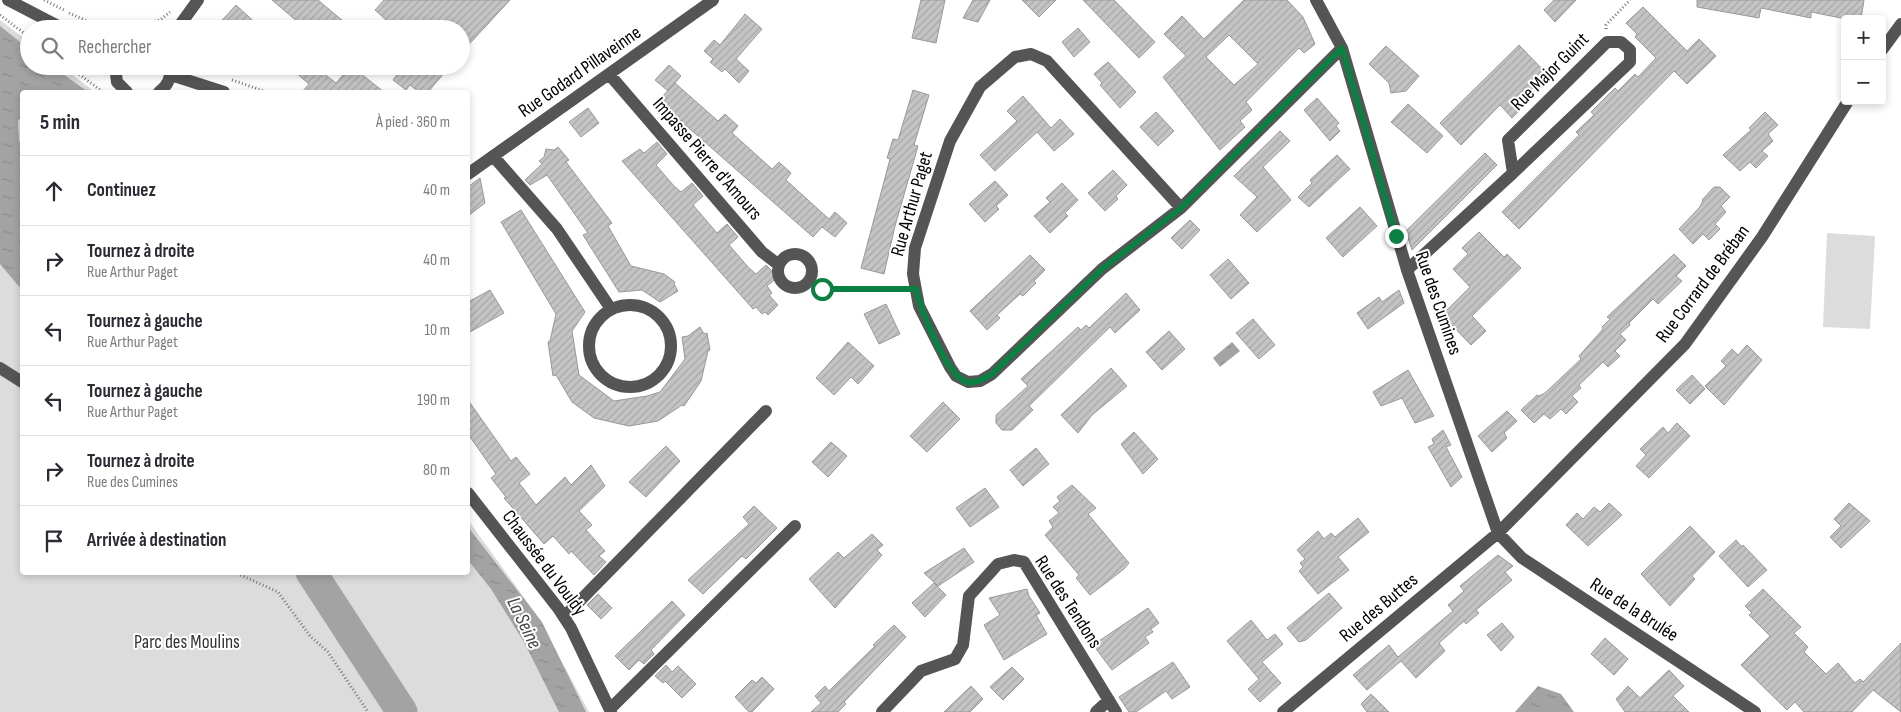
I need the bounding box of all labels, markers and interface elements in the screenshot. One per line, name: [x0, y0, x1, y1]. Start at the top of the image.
map controls: [1841, 15, 1886, 105]
button: +: [1841, 15, 1886, 60]
search box: [20, 20, 470, 75]
street label: Rue Godard Pillaveinne: [514, 21, 646, 123]
street label: Rue Major Guint: [1506, 28, 1594, 116]
icon: search: [38, 34, 66, 62]
text: Rechercher: [78, 36, 152, 59]
button: −: [1841, 60, 1886, 105]
street label: Impasse Pierre d'Amours: [647, 93, 767, 225]
text: 5 min: [40, 110, 80, 135]
text: À pied · 360 m: [376, 113, 450, 132]
street label: Rue Arthur Paget: [886, 149, 938, 259]
icon: ahead: [40, 177, 68, 205]
text: Continuez: [87, 179, 156, 202]
text: 40 m: [423, 181, 450, 200]
street label: Rue Corrard de Bréban: [1651, 221, 1755, 347]
route end: [1385, 225, 1408, 248]
text: Tournez à droite: [87, 240, 195, 263]
icon: right: [40, 247, 68, 275]
street label: Rue des Cumines: [1410, 248, 1467, 358]
text: 40 m: [423, 251, 450, 270]
text: Rue Arthur Paget: [87, 263, 178, 282]
route start: [811, 278, 834, 301]
text: Tournez à gauche: [87, 310, 203, 333]
icon: left: [40, 317, 68, 345]
text: 10 m: [424, 321, 450, 340]
text: Rue Arthur Paget: [87, 333, 178, 352]
text: Tournez à gauche: [87, 380, 203, 403]
icon: left: [40, 387, 68, 415]
text: 190 m: [417, 391, 450, 410]
text: Rue Arthur Paget: [87, 403, 178, 422]
text: Tournez à droite: [87, 450, 195, 473]
icon: right: [40, 457, 68, 485]
text: 80 m: [423, 461, 450, 480]
text: Rue des Cumines: [87, 473, 178, 492]
street label: Chaussée du Vouldy: [497, 506, 591, 621]
icon: arrive: [40, 527, 68, 555]
text: Arrivée à destination: [87, 529, 227, 552]
street label: Rue des Tendons: [1030, 551, 1107, 653]
street label: Rue des Buttes: [1335, 569, 1423, 647]
street label: Rue de la Brulée: [1586, 573, 1682, 647]
water label: La Seine: [501, 593, 547, 653]
park label: Parc des Moulins: [134, 631, 240, 654]

